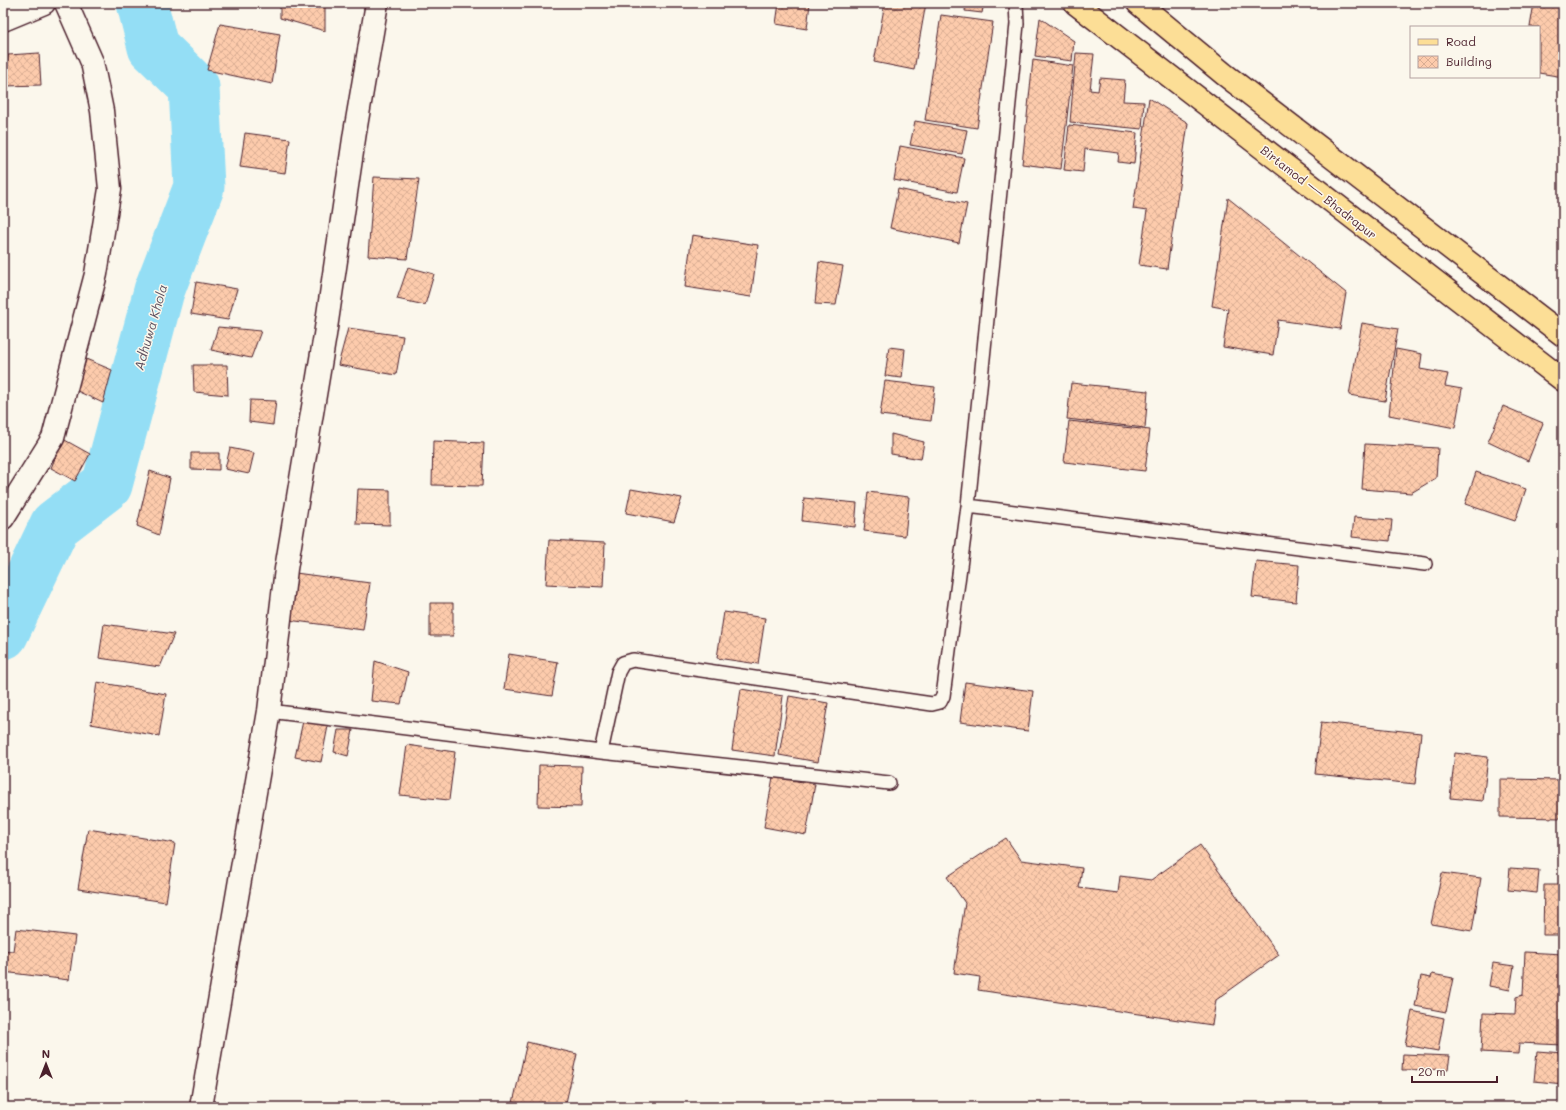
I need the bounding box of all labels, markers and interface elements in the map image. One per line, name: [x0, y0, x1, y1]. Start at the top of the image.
legend: [1410, 26, 1540, 78]
text: Road: [1446, 33, 1476, 49]
text: Building: [1446, 53, 1492, 69]
street label: Birtamod — Bhadrapur: [1258, 142, 1380, 242]
water label: Adhuwa Khola: [130, 282, 170, 372]
north arrow: [26, 1044, 66, 1084]
text: N: [42, 1046, 50, 1061]
scale bar: [1412, 1058, 1497, 1084]
text: 20 m: [1418, 1063, 1446, 1079]

